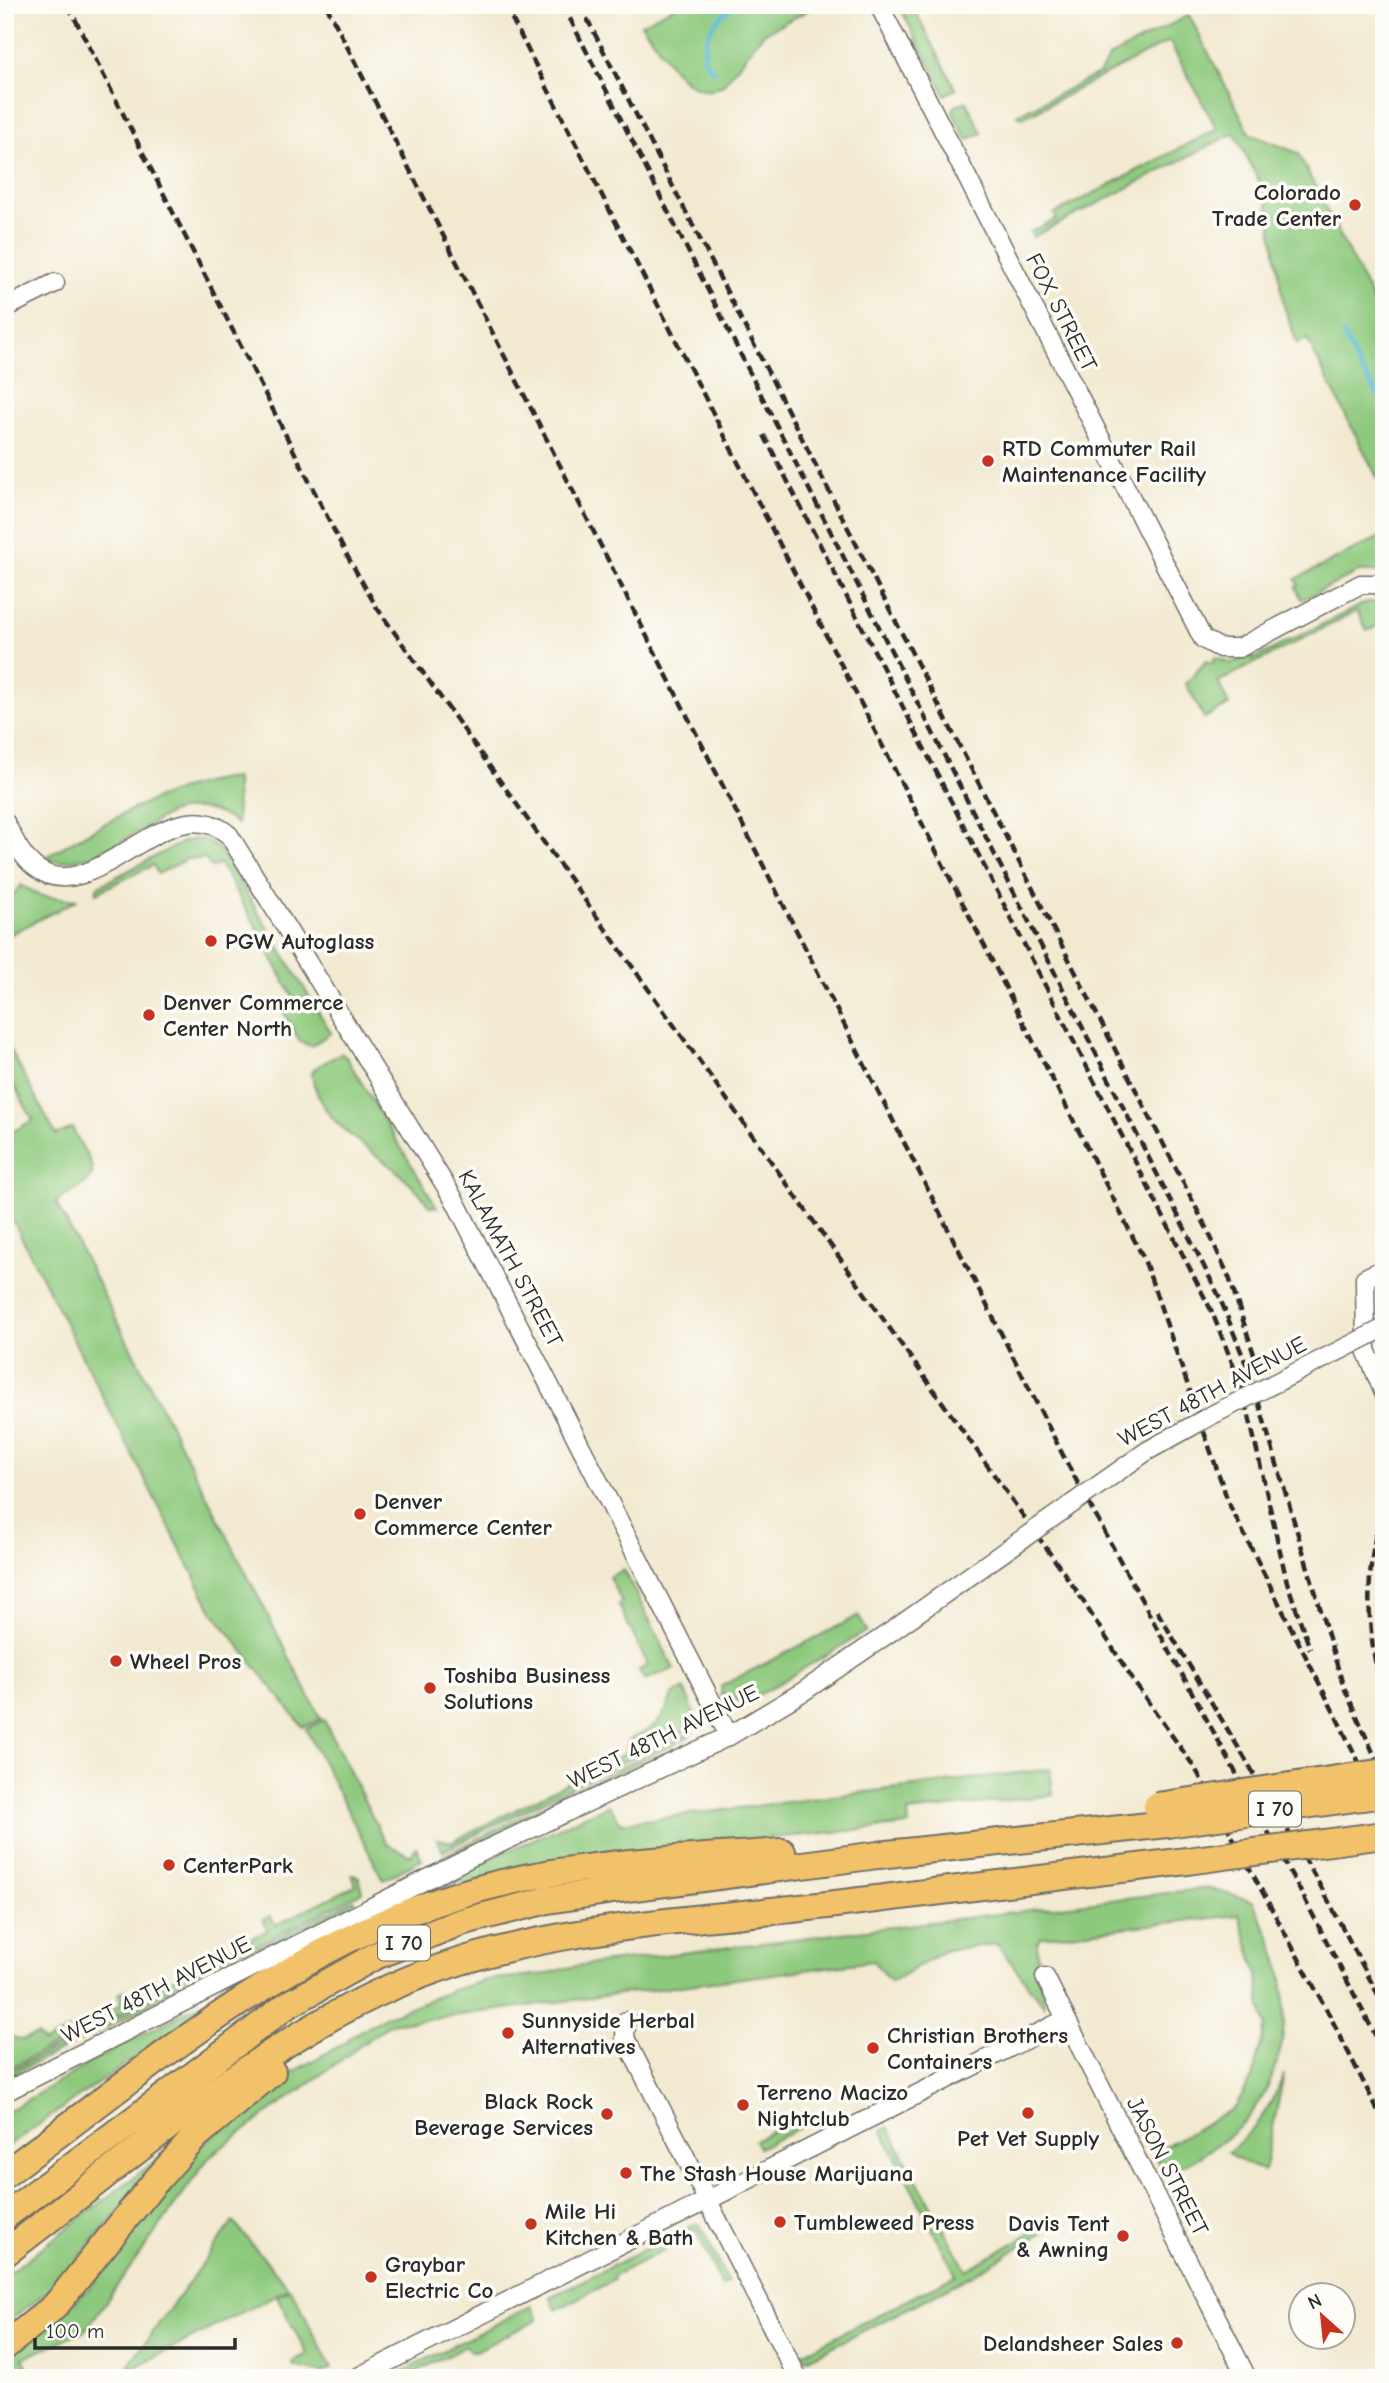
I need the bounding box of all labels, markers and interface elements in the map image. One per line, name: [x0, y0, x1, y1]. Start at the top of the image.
place label: Colorado Trade Center: [1212, 179, 1342, 232]
marker: Colorado Trade Center: [1347, 197, 1363, 213]
street label: FOX STREET: [1020, 249, 1103, 376]
place label: RTD Commuter Rail Maintenance Facility: [1002, 435, 1207, 488]
marker: RTD Commuter Rail Maintenance Facility: [980, 453, 996, 469]
place label: PGW Autoglass: [225, 928, 375, 955]
marker: PGW Autoglass: [203, 933, 219, 949]
place label: Denver Commerce Center North: [163, 989, 344, 1042]
marker: Denver Commerce Center North: [141, 1007, 157, 1023]
street label: KALAMATH STREET: [453, 1165, 569, 1351]
street label: WEST 48TH AVENUE: [1114, 1330, 1311, 1452]
place label: Denver Commerce Center: [374, 1488, 552, 1541]
marker: Denver Commerce Center: [352, 1506, 368, 1522]
place label: Wheel Pros: [130, 1648, 241, 1675]
marker: Wheel Pros: [108, 1653, 124, 1669]
place label: Toshiba Business Solutions: [444, 1662, 610, 1715]
street label: WEST 48TH AVENUE: [563, 1678, 763, 1794]
marker: Toshiba Business Solutions: [422, 1680, 438, 1696]
road number: I 70: [1249, 1792, 1301, 1826]
place label: CenterPark: [183, 1852, 293, 1879]
marker: CenterPark: [161, 1857, 177, 1873]
road number: I 70: [378, 1926, 430, 1960]
street label: WEST 48TH AVENUE: [57, 1930, 256, 2049]
place label: Sunnyside Herbal Alternatives: [522, 2007, 695, 2060]
place label: Christian Brothers Containers: [887, 2022, 1068, 2075]
marker: Sunnyside Herbal Alternatives: [500, 2025, 516, 2041]
marker: Christian Brothers Containers: [865, 2040, 881, 2056]
place label: Terreno Macizo Nightclub: [757, 2079, 908, 2132]
place label: Black Rock Beverage Services: [414, 2088, 593, 2141]
street label: JASON STREET: [1121, 2092, 1214, 2240]
marker: Terreno Macizo Nightclub: [735, 2097, 751, 2113]
marker: Pet Vet Supply: [1020, 2105, 1036, 2121]
marker: Black Rock Beverage Services: [599, 2106, 615, 2122]
place label: Pet Vet Supply: [957, 2125, 1100, 2152]
place label: The Stash House Marijuana: [640, 2160, 913, 2187]
marker: The Stash House Marijuana: [618, 2165, 634, 2181]
place label: Mile Hi Kitchen & Bath: [545, 2198, 693, 2251]
place label: Tumbleweed Press: [794, 2209, 974, 2236]
place label: Davis Tent & Awning: [1008, 2210, 1109, 2263]
marker: Tumbleweed Press: [772, 2214, 788, 2230]
marker: Mile Hi Kitchen & Bath: [523, 2216, 539, 2232]
marker: Davis Tent & Awning: [1115, 2228, 1131, 2244]
place label: Graybar Electric Co: [385, 2251, 493, 2304]
marker: Graybar Electric Co: [363, 2269, 379, 2285]
north arrow: [1288, 2282, 1358, 2352]
text: N: [1304, 2289, 1325, 2314]
scale bar: [35, 2306, 234, 2350]
text: 100 m: [46, 2319, 104, 2343]
place label: Delandsheer Sales: [983, 2330, 1163, 2357]
marker: Delandsheer Sales: [1169, 2335, 1185, 2351]

